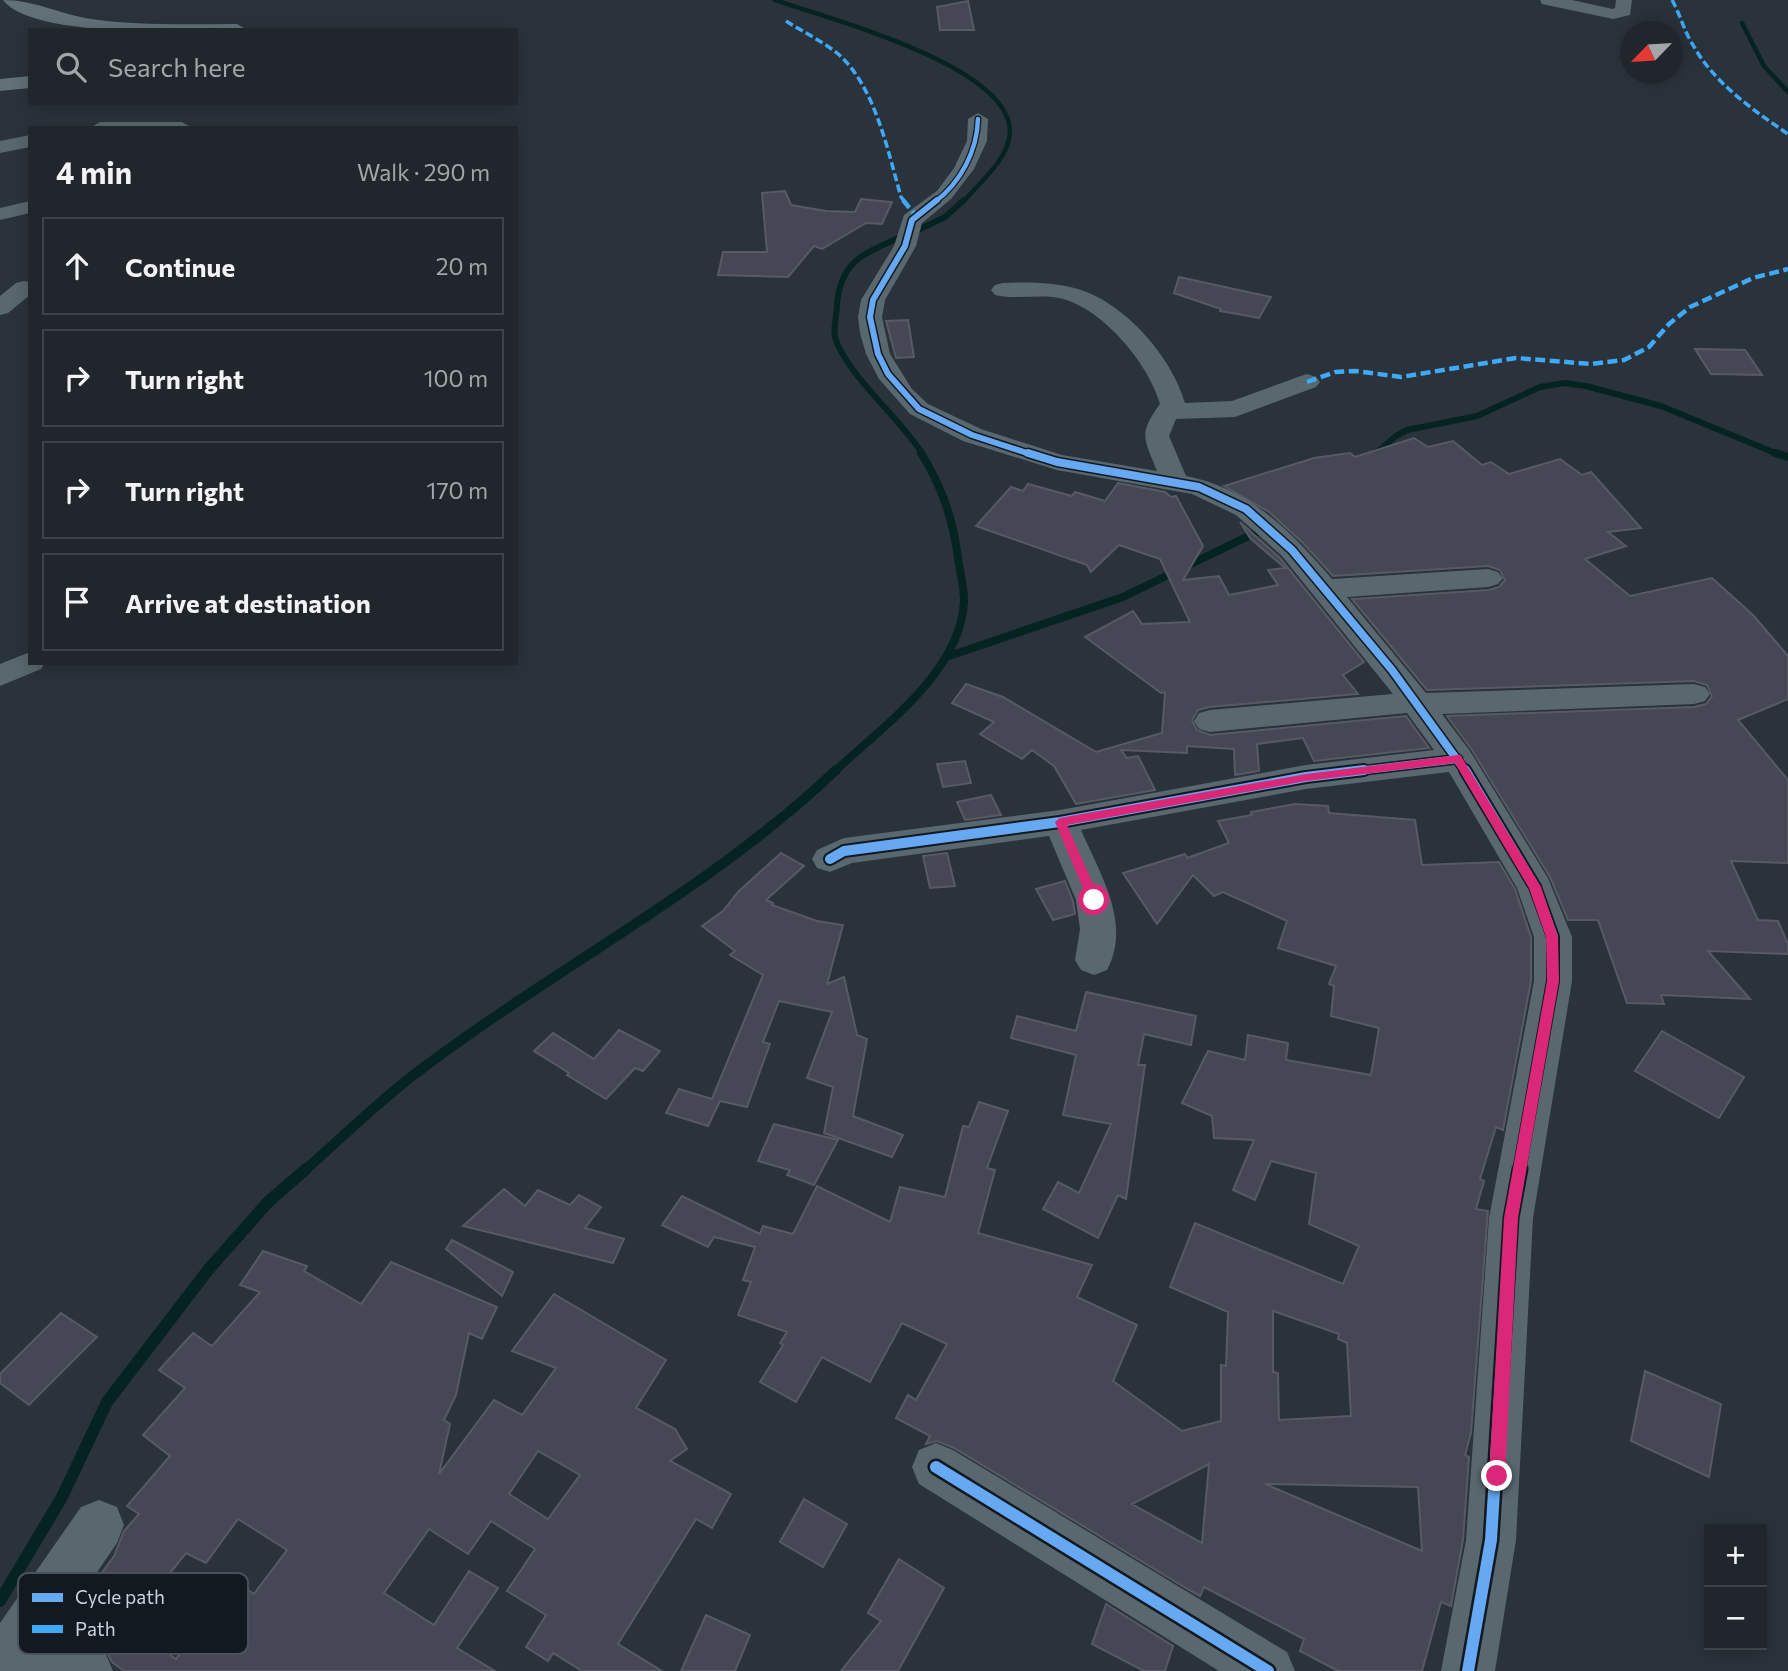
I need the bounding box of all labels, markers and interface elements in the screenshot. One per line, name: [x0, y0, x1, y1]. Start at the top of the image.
north arrow: [1620, 21, 1683, 84]
search box: [28, 28, 518, 105]
icon: search: [52, 48, 90, 86]
text: Search here: [108, 51, 246, 82]
text: 4 min: [56, 153, 132, 190]
text: Walk · 290 m: [357, 158, 490, 186]
icon: ahead: [58, 247, 96, 285]
text: Continue: [125, 251, 235, 282]
text: 20 m: [436, 252, 488, 280]
icon: right: [58, 359, 96, 397]
text: Turn right: [125, 363, 244, 394]
text: 100 m: [424, 364, 488, 392]
icon: right: [58, 471, 96, 509]
text: Turn right: [125, 475, 244, 506]
text: 170 m: [427, 476, 488, 504]
icon: arrive: [58, 583, 96, 621]
text: Arrive at destination: [125, 587, 371, 618]
route start: [1078, 884, 1109, 915]
route end: [1481, 1460, 1512, 1491]
map controls: [1704, 1524, 1767, 1650]
button: +: [1704, 1524, 1767, 1587]
legend: [18, 1573, 248, 1654]
text: Cycle path: [75, 1585, 165, 1608]
button: −: [1704, 1587, 1767, 1650]
text: Path: [75, 1617, 116, 1640]

